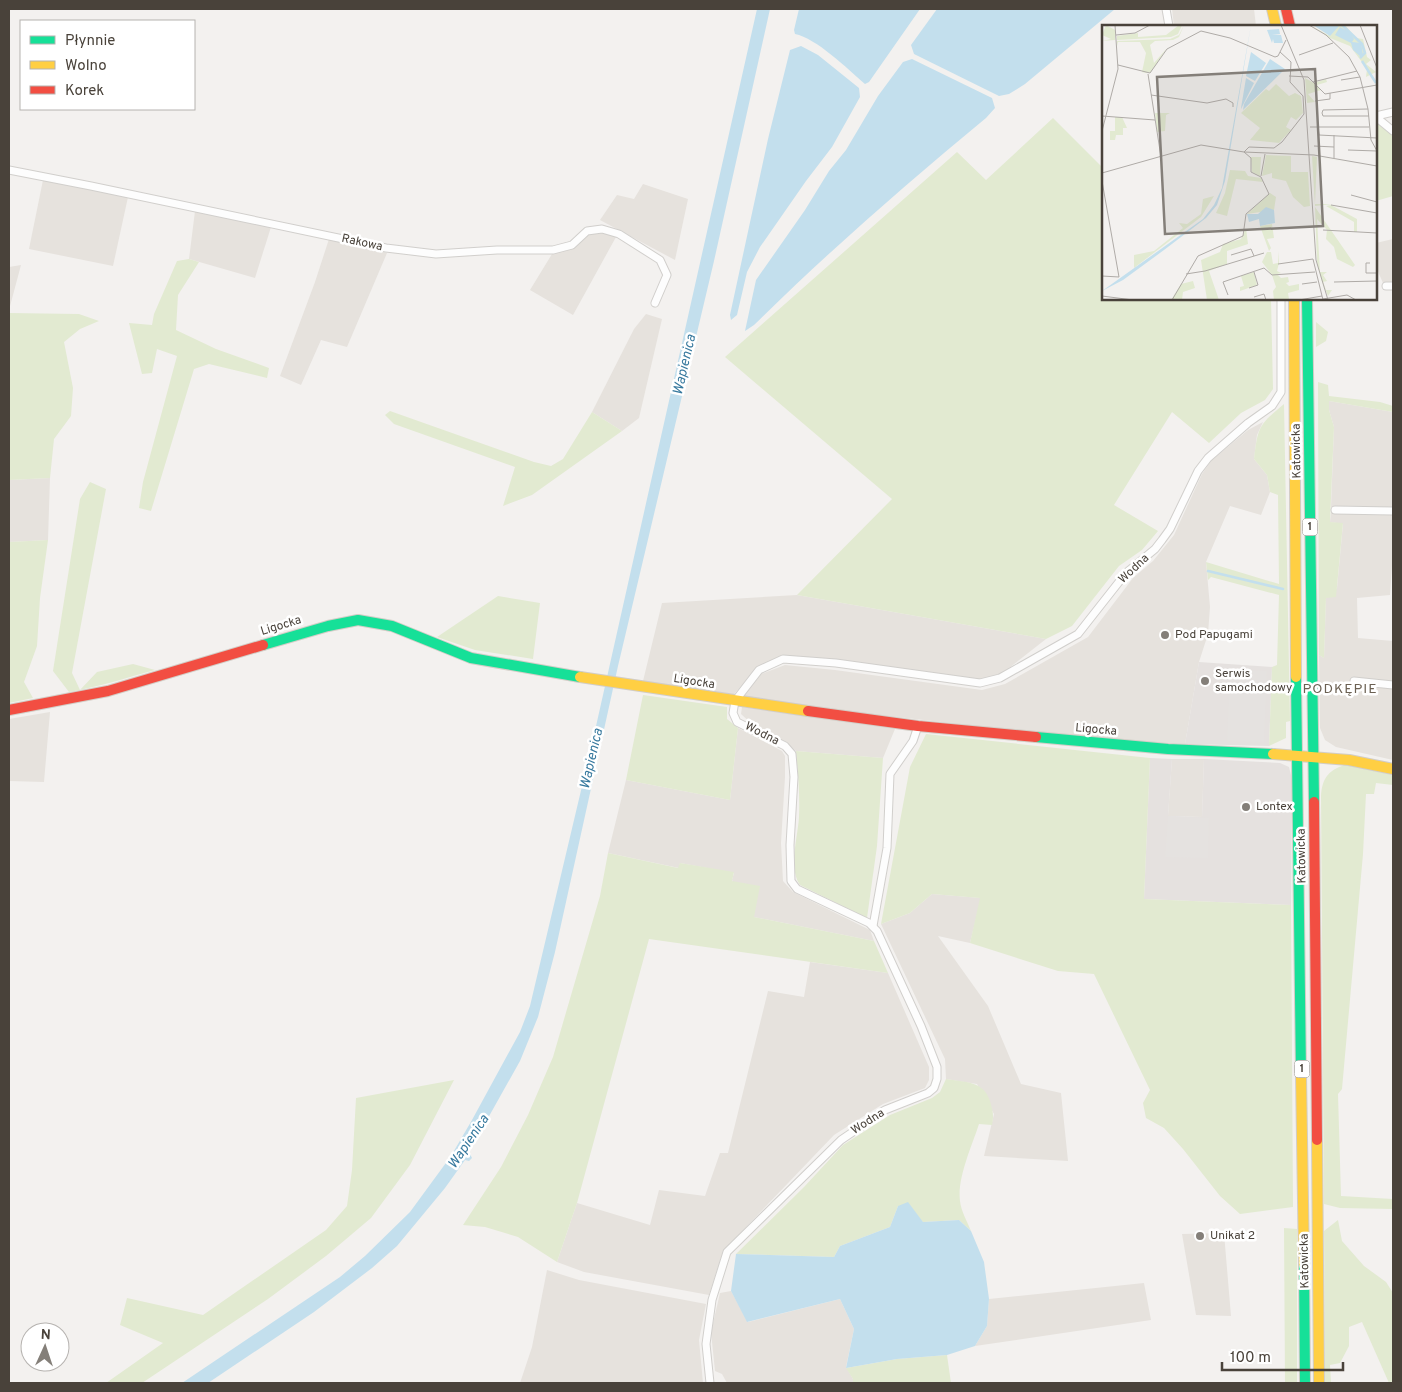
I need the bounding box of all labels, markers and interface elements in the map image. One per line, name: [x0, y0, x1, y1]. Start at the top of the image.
legend: [20, 20, 195, 110]
inset map: [1102, 25, 1377, 300]
text: Płynnie: [65, 32, 115, 51]
text: Wolno: [65, 57, 107, 76]
text: Korek: [65, 82, 104, 101]
street label: Rakowa: [340, 231, 384, 255]
water label: Wapienica: [670, 332, 700, 397]
street label: Katowicka: [1289, 423, 1305, 479]
road number: 1: [1302, 518, 1318, 536]
street label: Wodna: [1115, 551, 1153, 587]
street label: Ligocka: [259, 612, 303, 640]
place label: Pod Papugami: [1175, 627, 1253, 643]
marker: Pod Papugami: [1159, 629, 1171, 641]
place label: Serwis samochodowy: [1215, 666, 1292, 696]
street label: Ligocka: [672, 671, 716, 693]
marker: Serwis samochodowy: [1199, 675, 1211, 687]
district label: PODKĘPIE: [1302, 681, 1378, 698]
street label: Wodna: [742, 719, 782, 749]
street label: Ligocka: [1075, 720, 1117, 740]
water label: Wapienica: [577, 726, 607, 791]
place label: Lontex: [1256, 799, 1293, 815]
marker: Lontex: [1240, 801, 1252, 813]
street label: Katowicka: [1294, 828, 1310, 884]
road number: 1: [1294, 1060, 1310, 1078]
street label: Wodna: [848, 1105, 888, 1139]
water label: Wapienica: [445, 1111, 494, 1172]
place label: Unikat 2: [1210, 1228, 1255, 1244]
marker: Unikat 2: [1194, 1230, 1206, 1242]
street label: Katowicka: [1297, 1233, 1313, 1289]
north arrow: [20, 1322, 70, 1372]
text: N: [40, 1327, 51, 1344]
scale bar: [1222, 1340, 1343, 1372]
text: 100 m: [1230, 1349, 1271, 1368]

